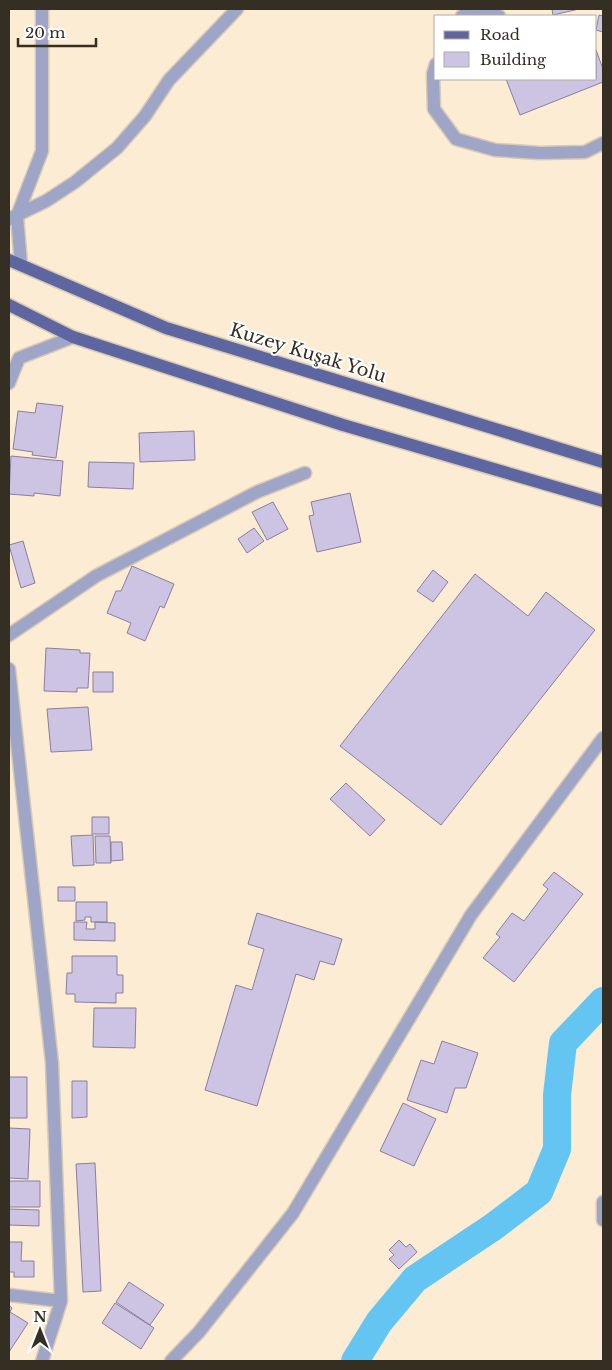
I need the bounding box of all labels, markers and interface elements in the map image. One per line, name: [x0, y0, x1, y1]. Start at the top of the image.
scale bar: [18, 15, 95, 47]
legend: [434, 15, 597, 80]
text: 20 m: [25, 23, 65, 42]
text: Road: [480, 25, 520, 44]
text: Building: [480, 50, 547, 69]
street label: Kuzey Kuşak Yolu: [227, 319, 389, 387]
north arrow: [15, 1305, 65, 1355]
text: N: [33, 1308, 47, 1326]

